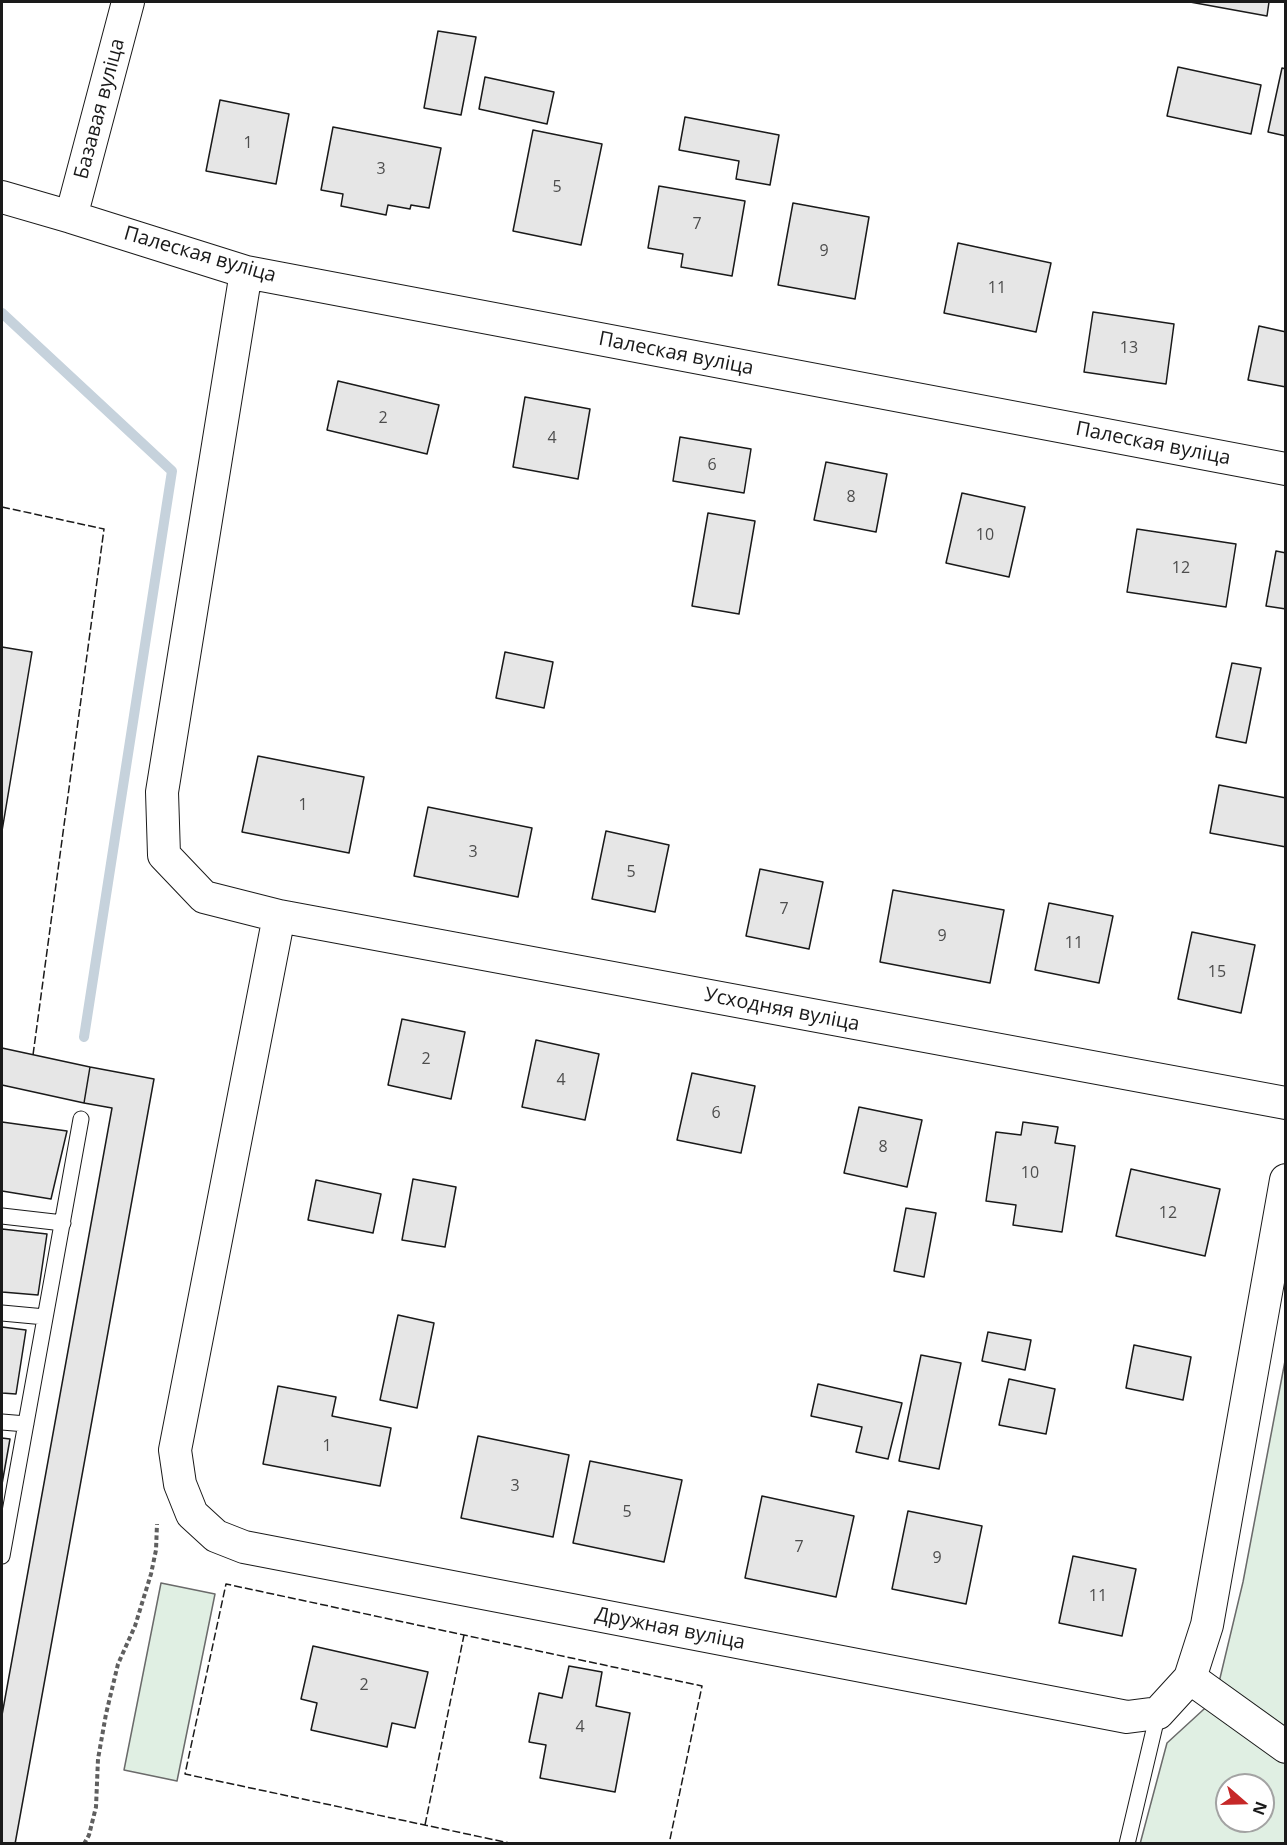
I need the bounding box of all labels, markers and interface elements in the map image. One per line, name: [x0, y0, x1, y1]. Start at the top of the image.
street label: Базавая вуліца: [70, 36, 130, 182]
house number: 1: [243, 133, 253, 153]
house number: 3: [376, 159, 386, 179]
house number: 5: [552, 177, 562, 197]
house number: 7: [692, 214, 702, 234]
street label: Палеская вуліца: [121, 222, 279, 288]
house number: 9: [819, 241, 829, 261]
house number: 11: [988, 278, 1006, 298]
street label: Палеская вуліца: [597, 327, 755, 381]
house number: 13: [1120, 338, 1138, 358]
house number: 2: [378, 408, 388, 428]
street label: Палеская вуліца: [1074, 417, 1232, 471]
house number: 4: [547, 428, 557, 448]
house number: 6: [707, 455, 717, 475]
house number: 8: [846, 487, 856, 507]
house number: 10: [976, 525, 994, 545]
house number: 12: [1172, 558, 1190, 578]
house number: 1: [298, 795, 308, 815]
house number: 3: [468, 842, 478, 862]
house number: 5: [626, 862, 636, 882]
house number: 7: [779, 899, 789, 919]
house number: 9: [937, 926, 947, 946]
house number: 11: [1065, 933, 1083, 953]
house number: 15: [1208, 962, 1226, 982]
street label: Усходняя вуліца: [702, 983, 862, 1037]
house number: 2: [421, 1049, 431, 1069]
house number: 4: [556, 1070, 566, 1090]
house number: 6: [711, 1103, 721, 1123]
house number: 8: [878, 1137, 888, 1157]
house number: 10: [1021, 1163, 1039, 1183]
house number: 12: [1159, 1203, 1177, 1223]
house number: 1: [322, 1436, 332, 1456]
house number: 3: [510, 1476, 520, 1496]
house number: 5: [622, 1502, 632, 1522]
house number: 7: [794, 1537, 804, 1557]
house number: 9: [932, 1548, 942, 1568]
house number: 11: [1089, 1586, 1107, 1606]
street label: Дружная вуліца: [593, 1603, 747, 1655]
house number: 2: [359, 1675, 369, 1695]
house number: 4: [575, 1717, 585, 1737]
north arrow: [1215, 1773, 1275, 1833]
text: N: [1247, 1799, 1273, 1818]

